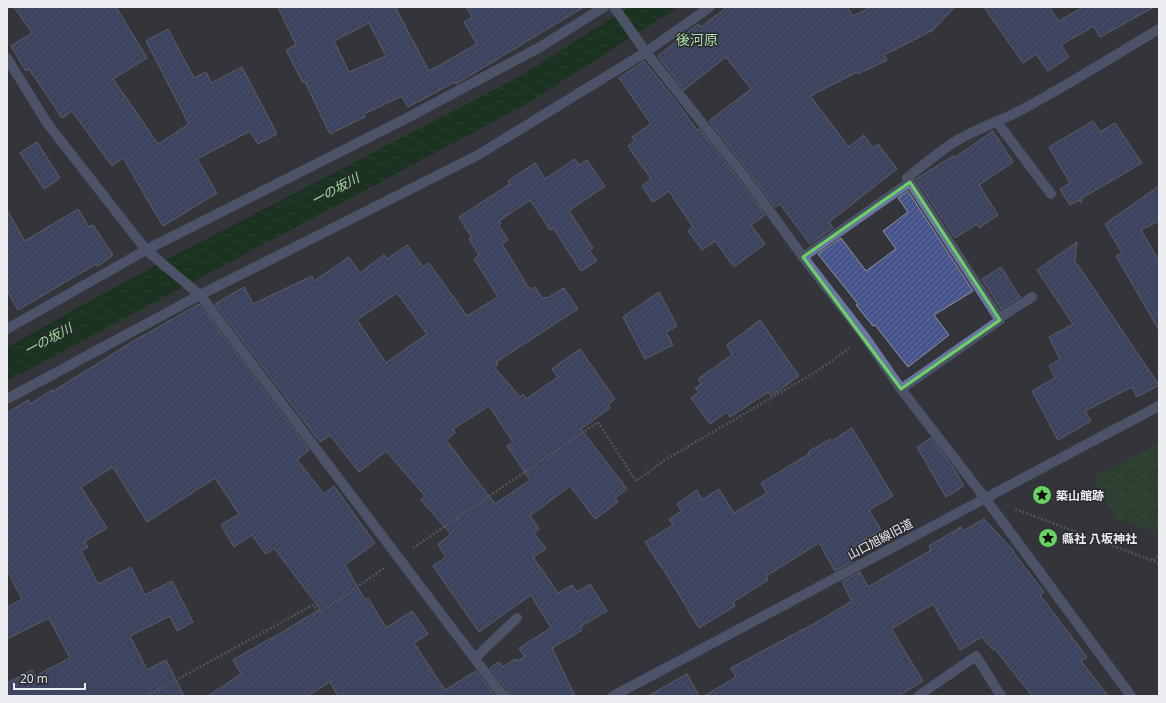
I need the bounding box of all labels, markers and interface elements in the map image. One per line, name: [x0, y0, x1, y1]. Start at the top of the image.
district label: 後河原: [676, 30, 718, 49]
water label: 一の坂川: [308, 168, 364, 209]
water label: 一の坂川: [21, 318, 77, 359]
place icon: 築山館跡: [1031, 484, 1053, 506]
place label: 築山館跡: [1056, 487, 1104, 504]
street label: 山口旭線旧道: [844, 515, 916, 563]
place icon: 縣社 八坂神社: [1037, 527, 1059, 549]
place label: 縣社 八坂神社: [1062, 530, 1137, 547]
scale bar: [14, 665, 85, 691]
text: 20 m: [20, 670, 48, 687]

